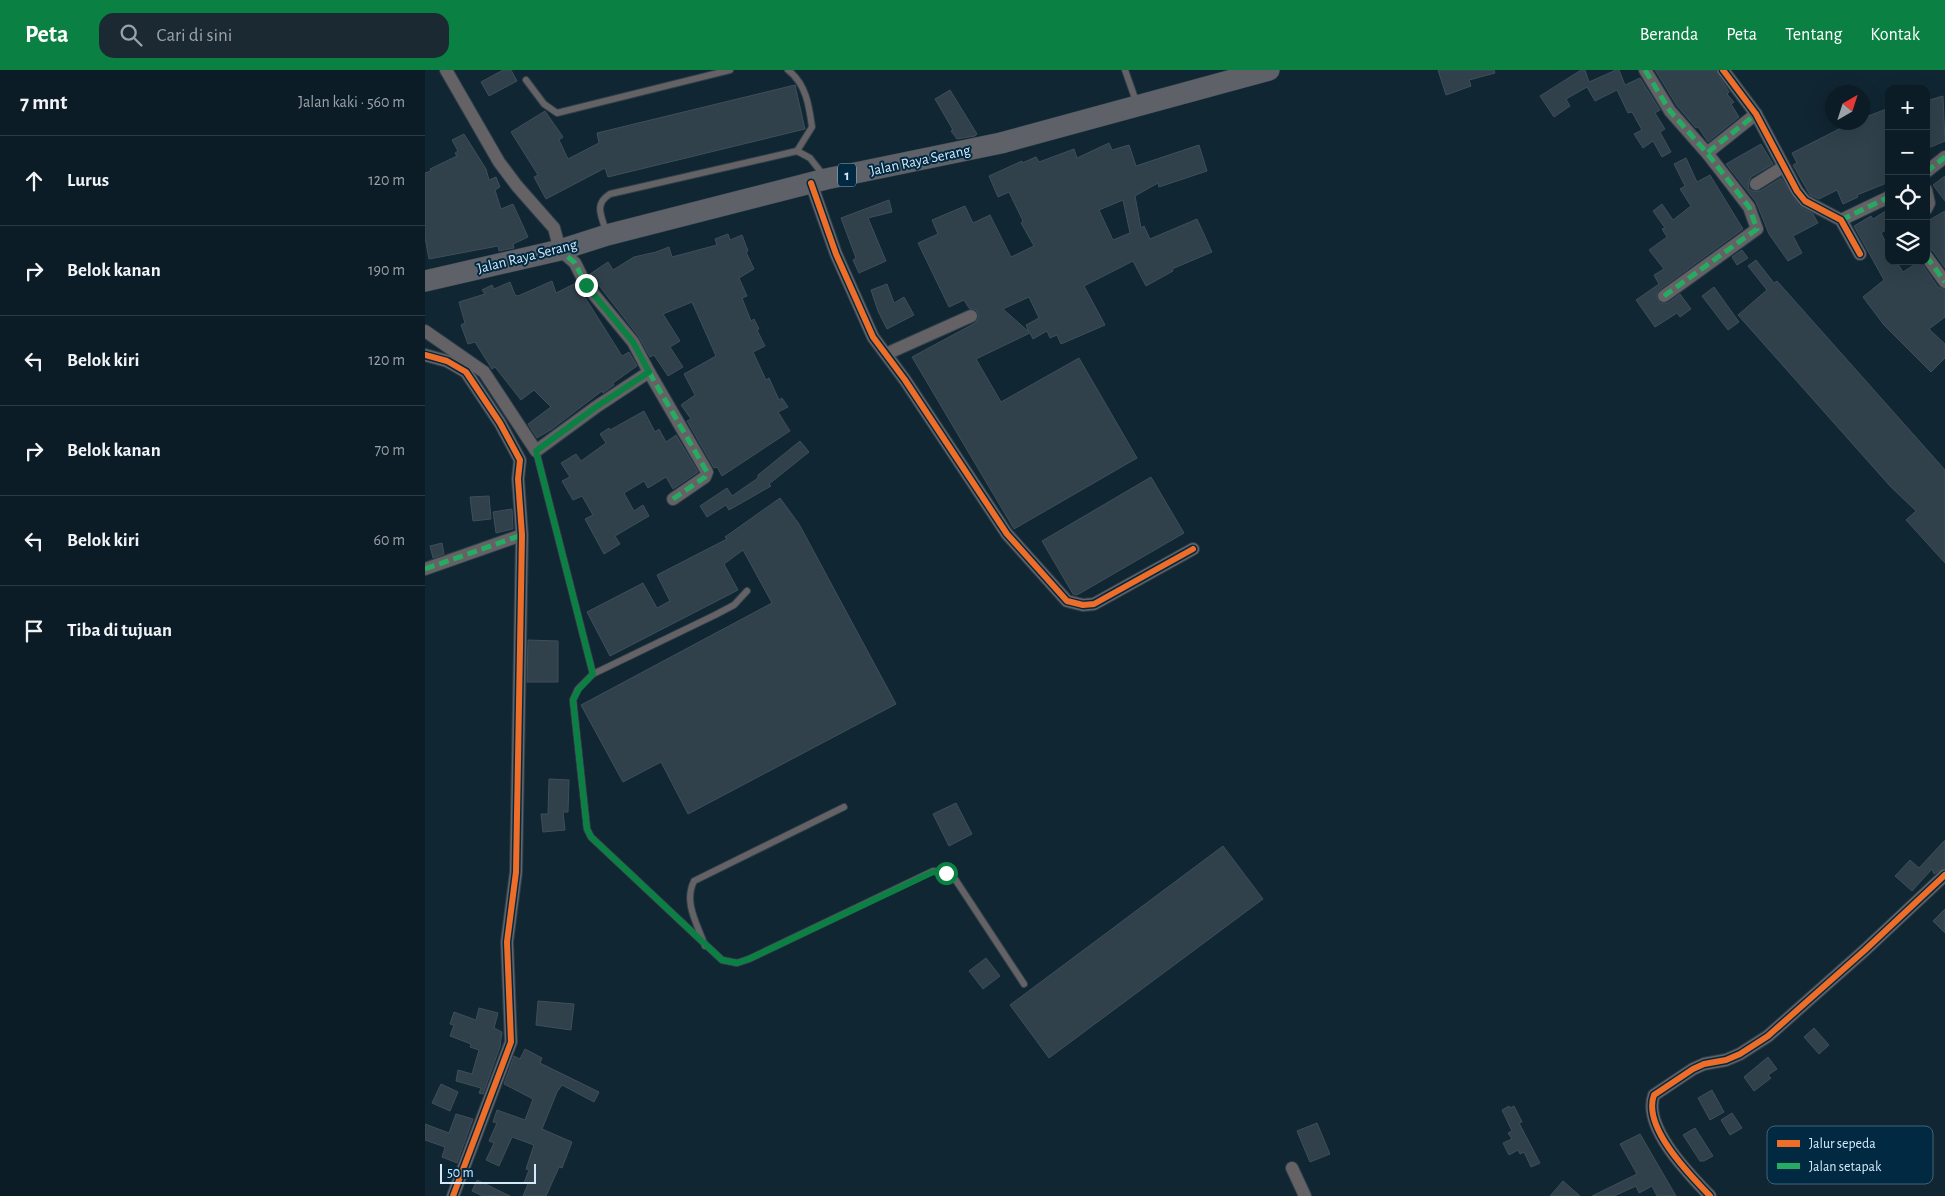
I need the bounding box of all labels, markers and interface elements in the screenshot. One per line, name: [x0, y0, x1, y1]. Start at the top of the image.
search box: [99, 13, 449, 58]
icon: search: [117, 21, 145, 49]
text: Peta: [25, 23, 69, 47]
text: Cari di sini: [157, 26, 232, 45]
text: Beranda: [1640, 26, 1698, 44]
text: Peta: [1726, 26, 1757, 44]
text: Tentang: [1785, 26, 1842, 44]
text: Kontak: [1870, 26, 1920, 44]
north arrow: [1825, 85, 1870, 130]
map controls: [1885, 85, 1930, 265]
button: +: [1885, 85, 1930, 130]
text: 7 mnt: [20, 92, 67, 113]
text: Jalan kaki · 560 m: [298, 94, 405, 110]
button: −: [1885, 130, 1930, 175]
street label: Jalan Raya Serang: [868, 142, 972, 178]
road number: 1: [838, 164, 856, 186]
icon: ahead: [20, 167, 48, 195]
text: Lurus: [67, 171, 109, 190]
text: 120 m: [368, 172, 405, 188]
button: locate: [1885, 175, 1930, 220]
button: layers: [1885, 220, 1930, 265]
street label: Jalan Raya Serang: [476, 237, 579, 276]
icon: right: [20, 257, 48, 285]
text: Belok kanan: [67, 261, 161, 280]
text: 190 m: [368, 262, 405, 278]
route end: [575, 274, 598, 297]
icon: left: [20, 347, 48, 375]
text: Belok kiri: [67, 351, 139, 370]
text: 120 m: [368, 352, 405, 368]
icon: right: [20, 437, 48, 465]
text: Belok kanan: [67, 441, 161, 460]
text: 70 m: [374, 442, 405, 458]
icon: left: [20, 527, 48, 555]
text: Belok kiri: [67, 531, 139, 550]
text: 60 m: [374, 532, 405, 548]
icon: arrive: [20, 617, 48, 645]
text: Tiba di tujuan: [67, 621, 172, 640]
route start: [935, 862, 958, 885]
legend: [1767, 1126, 1933, 1184]
text: Jalur sepeda: [1809, 1137, 1876, 1151]
text: Jalan setapak: [1809, 1160, 1882, 1174]
scale bar: [440, 1161, 536, 1184]
text: 50 m: [447, 1166, 474, 1180]

